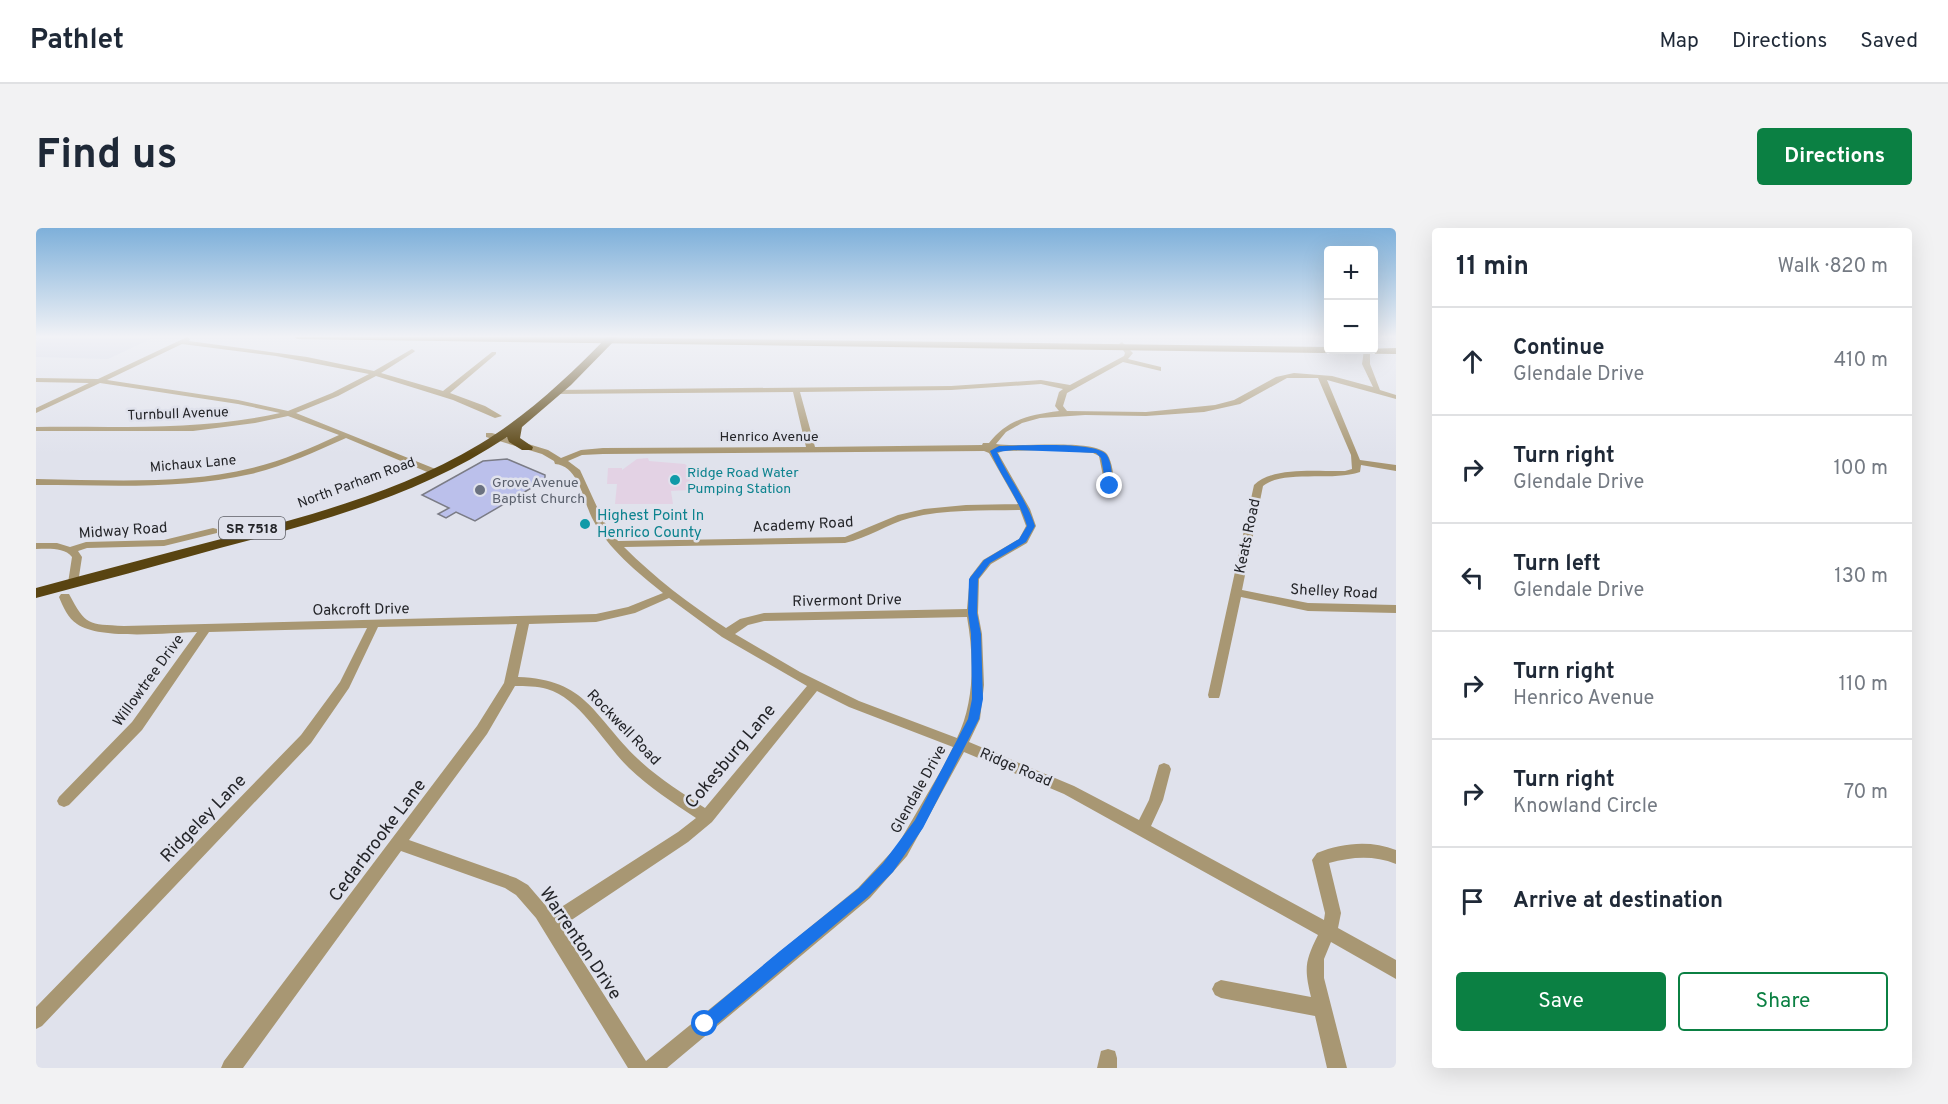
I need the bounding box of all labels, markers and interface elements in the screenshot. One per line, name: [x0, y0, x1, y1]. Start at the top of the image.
text: Pathlet: [30, 23, 124, 59]
text: Map: [1659, 28, 1699, 55]
text: Directions: [1732, 28, 1827, 55]
text: Saved: [1860, 28, 1918, 55]
button: Directions: [1757, 128, 1912, 185]
text: Find us: [36, 130, 177, 183]
map controls: [1324, 246, 1378, 354]
button: +: [1324, 246, 1378, 300]
text: 11 min: [1456, 251, 1529, 284]
text: Walk · 820 m: [1777, 254, 1888, 280]
button: −: [1324, 300, 1378, 354]
text: Continue: [1513, 335, 1604, 362]
icon: ahead: [1456, 345, 1489, 378]
text: 410 m: [1834, 348, 1888, 374]
text: Glendale Drive: [1513, 362, 1644, 388]
street label: Turnbull Avenue: [127, 404, 229, 425]
street label: Henrico Avenue: [720, 429, 818, 446]
text: Turn right: [1513, 443, 1615, 470]
street label: Michaux Lane: [149, 452, 237, 477]
icon: right: [1456, 453, 1489, 486]
street label: North Parham Road: [295, 454, 418, 513]
text: 100 m: [1833, 456, 1888, 482]
place label: Ridge Road Water Pumping Station: [687, 465, 799, 498]
text: Glendale Drive: [1513, 470, 1644, 496]
route end: [1096, 472, 1122, 498]
marker: Ridge Road Water Pumping Station: [668, 473, 682, 487]
place label: Grove Avenue Baptist Church: [492, 475, 585, 508]
marker: Grove Avenue Baptist Church: [473, 483, 487, 497]
street label: Keats Road: [1231, 497, 1266, 575]
place label: Highest Point In Henrico County: [597, 507, 704, 543]
street label: Academy Road: [752, 513, 854, 538]
road number: SR 7518: [219, 517, 285, 539]
marker: Highest Point In Henrico County: [578, 517, 592, 531]
street label: Midway Road: [78, 519, 168, 544]
text: Turn left: [1513, 551, 1601, 578]
icon: left: [1456, 561, 1489, 594]
text: 130 m: [1834, 564, 1888, 590]
text: Glendale Drive: [1513, 578, 1644, 604]
street label: Shelley Road: [1290, 581, 1378, 604]
street label: Rivermont Drive: [792, 591, 902, 612]
street label: Oakcroft Drive: [312, 600, 410, 621]
street label: Willowtree Drive: [109, 631, 189, 731]
text: Turn right: [1513, 659, 1615, 686]
icon: right: [1456, 669, 1489, 702]
text: 110 m: [1839, 672, 1888, 698]
street label: Rockwell Road: [582, 686, 664, 770]
text: Henrico Avenue: [1513, 686, 1654, 712]
street label: Cokesburg Lane: [681, 700, 782, 814]
street label: Glendale Drive: [887, 742, 952, 837]
street label: Ridge Road: [976, 745, 1055, 792]
text: Turn right: [1513, 767, 1615, 794]
street label: Ridgeley Lane: [156, 770, 252, 868]
street label: Cedarbrooke Lane: [324, 775, 432, 907]
icon: right: [1456, 777, 1489, 810]
text: 70 m: [1844, 780, 1888, 806]
text: Knowland Circle: [1513, 794, 1658, 820]
street label: Warrenton Drive: [534, 883, 626, 1005]
icon: arrive: [1456, 885, 1489, 918]
text: Arrive at destination: [1513, 888, 1723, 915]
button: Save: [1456, 972, 1666, 1031]
button: Share: [1678, 972, 1888, 1031]
route start: [691, 1010, 717, 1036]

